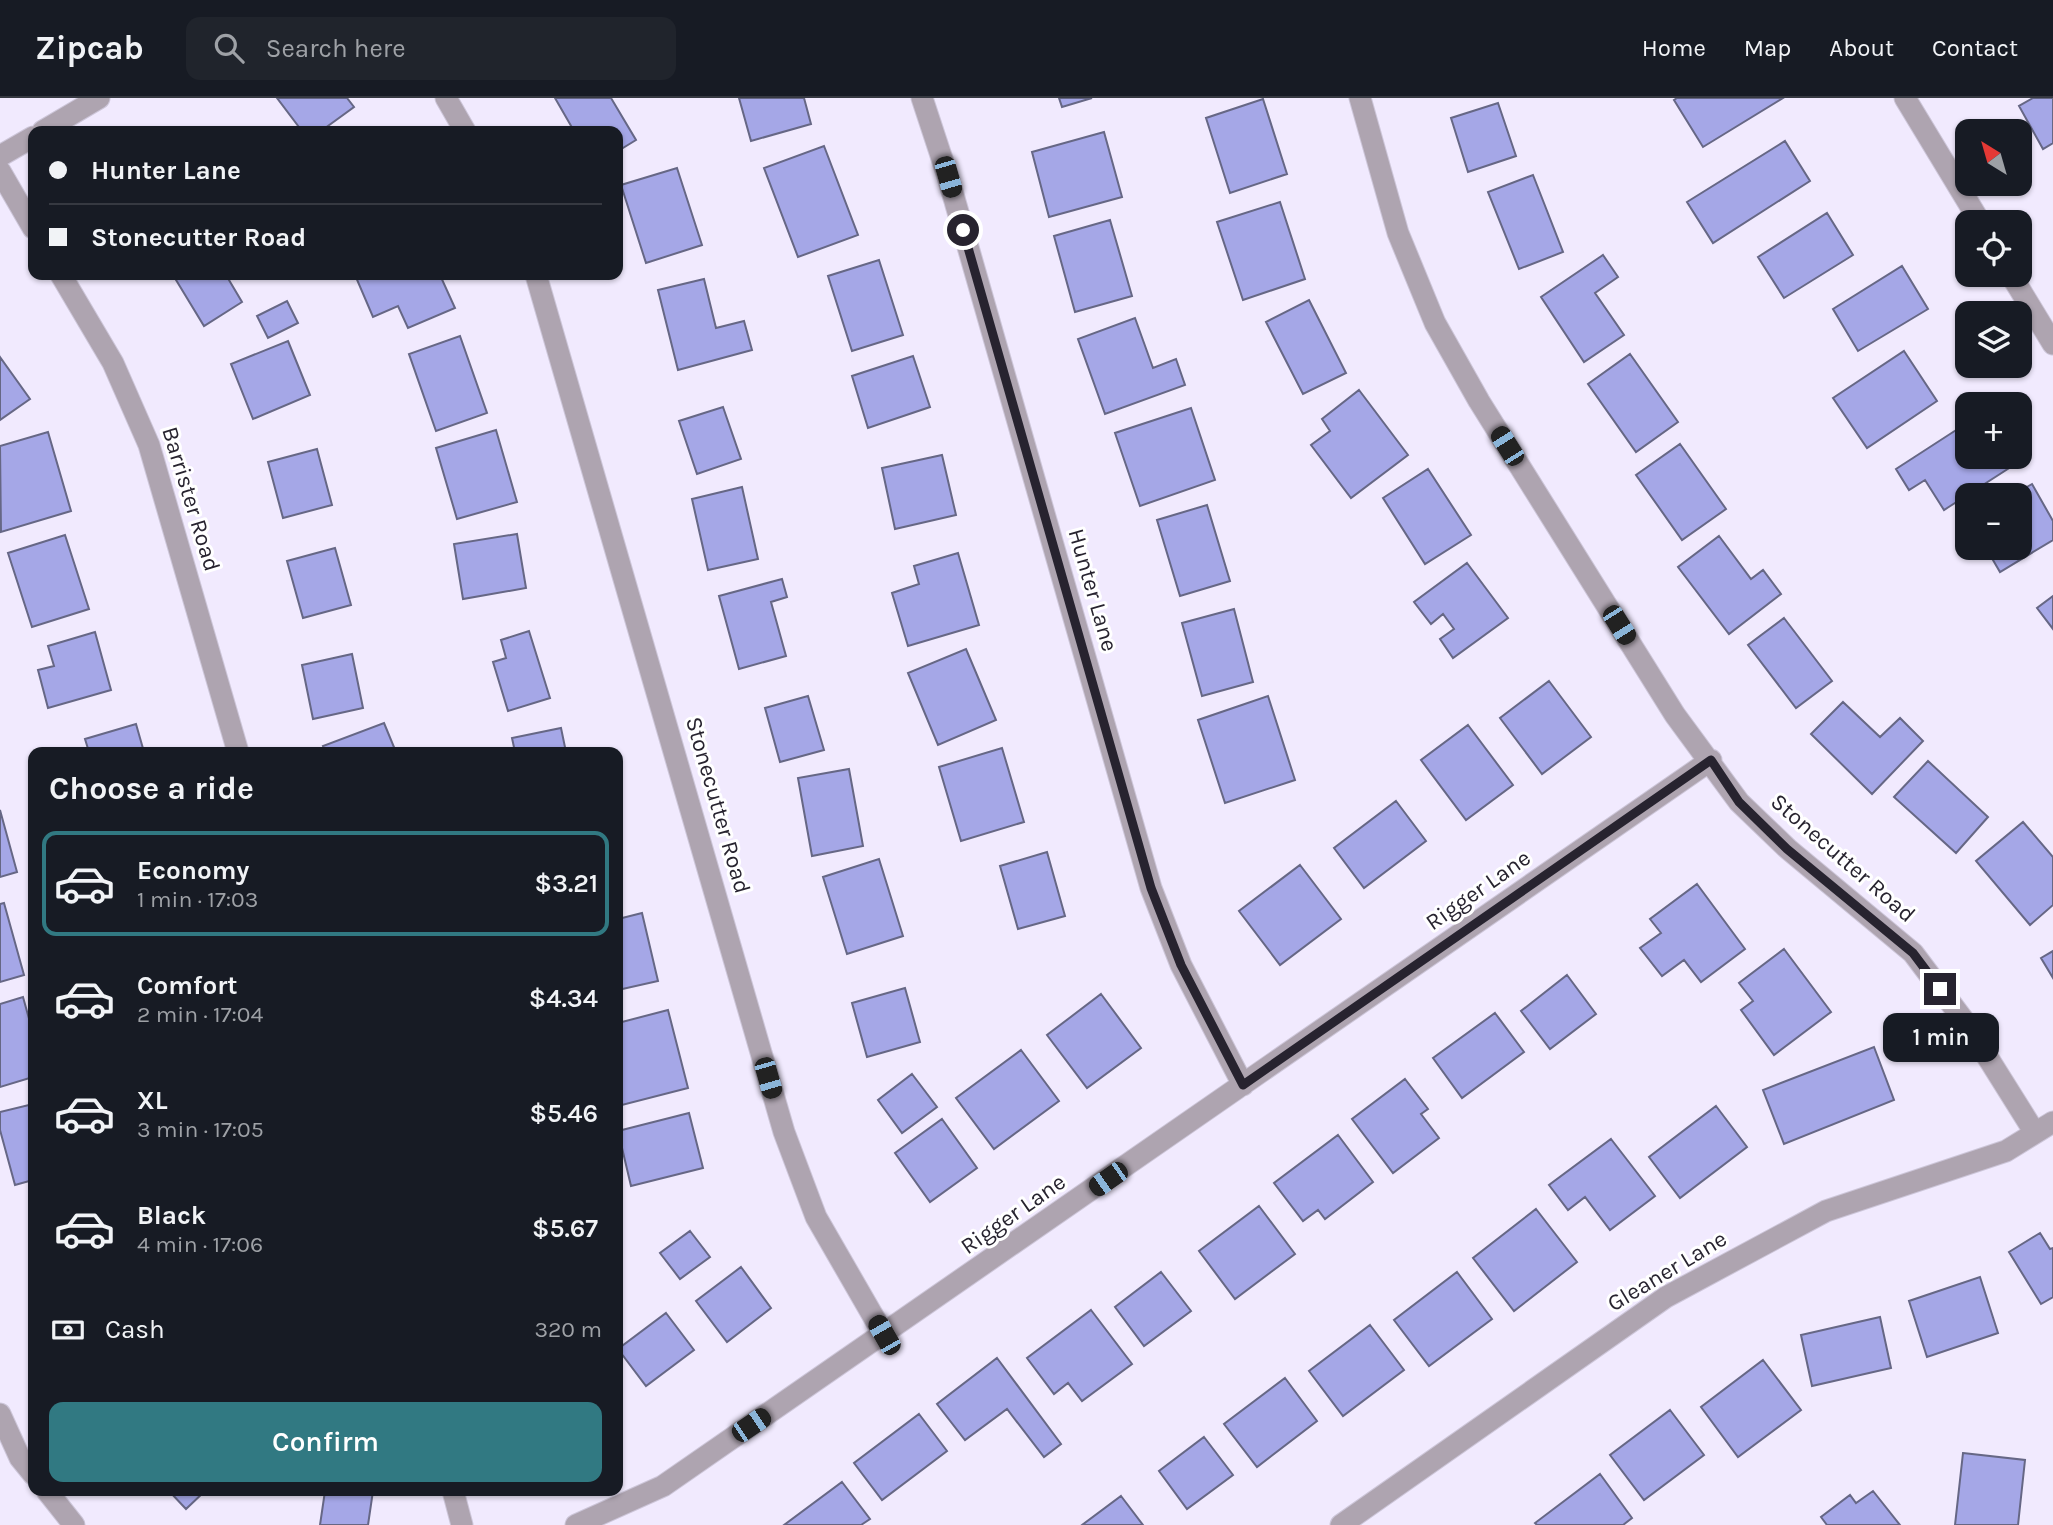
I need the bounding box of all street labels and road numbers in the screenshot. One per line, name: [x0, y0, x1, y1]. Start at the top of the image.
street label: Barrister Road: [156, 423, 226, 575]
street label: Hunter Lane: [1063, 525, 1123, 655]
street label: Stonecutter Road: [680, 714, 756, 896]
street label: Stonecutter Road: [1765, 788, 1921, 928]
street label: Rigger Lane: [1420, 844, 1536, 936]
street label: Rigger Lane: [955, 1168, 1071, 1260]
street label: Gleaner Lane: [1602, 1225, 1732, 1317]

